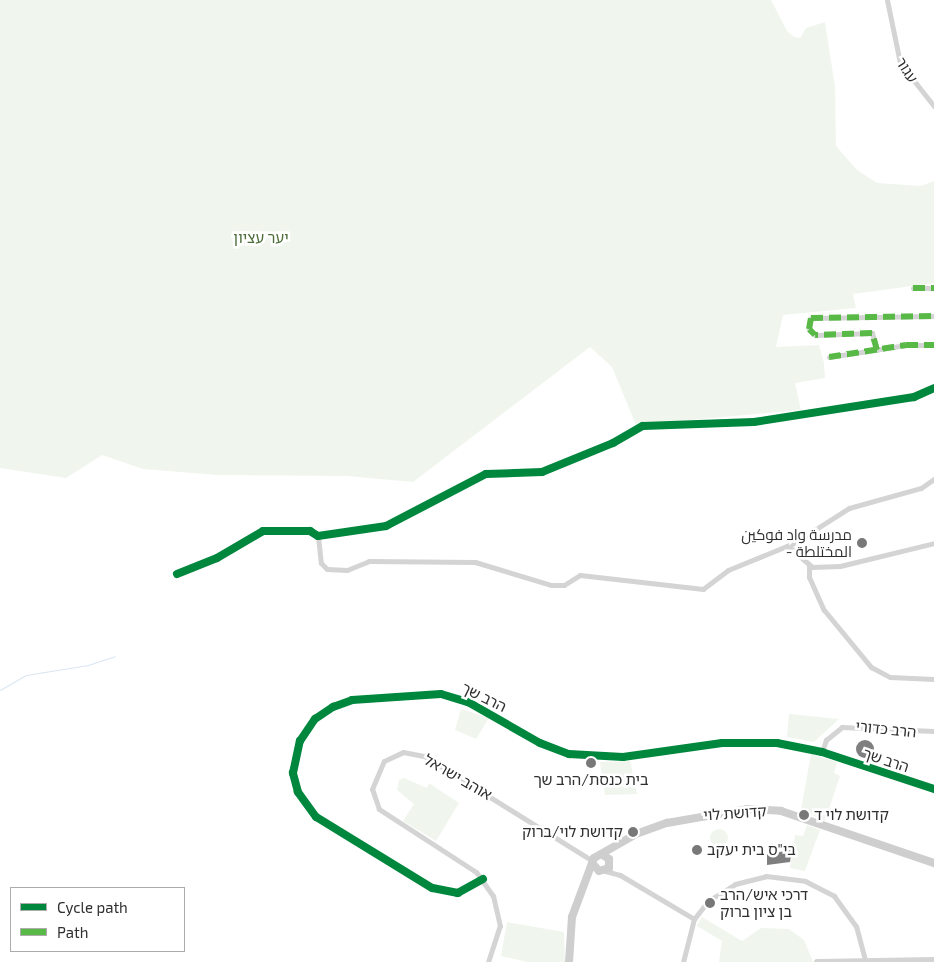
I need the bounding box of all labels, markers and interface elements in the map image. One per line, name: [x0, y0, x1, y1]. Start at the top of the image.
street label: עגור: [892, 54, 922, 86]
park label: יער עציון: [233, 229, 289, 247]
place label: مدرسة واد فوكين - المختلطة: [741, 525, 852, 560]
marker: مدرسة واد فوكين - المختلطة: [856, 537, 868, 549]
street label: הרב שך: [459, 678, 509, 716]
street label: הרב כדורי: [855, 717, 917, 741]
street label: הרב שך: [861, 744, 911, 776]
street label: אוהב ישראל: [421, 750, 495, 804]
marker: בית כנסת/הרב שך: [585, 757, 597, 769]
place label: בית כנסת/הרב שך: [533, 771, 649, 789]
street label: קדושת לוי: [703, 802, 767, 824]
place label: קדושת לוי ד: [814, 806, 889, 824]
marker: קדושת לוי ד: [798, 809, 810, 821]
place label: קדושת לוי/ברוק: [522, 823, 623, 841]
marker: קדושת לוי/ברוק: [627, 826, 639, 838]
place label: בי"ס בית יעקב: [707, 841, 796, 859]
marker: בי"ס בית יעקב: [691, 844, 703, 856]
place label: דרכי איש/הרב בן ציון ברוק: [720, 885, 808, 920]
legend: [10, 887, 185, 952]
marker: דרכי איש/הרב בן ציון ברוק: [704, 897, 716, 909]
text: Cycle path: [57, 898, 128, 916]
text: Path: [57, 923, 88, 941]

